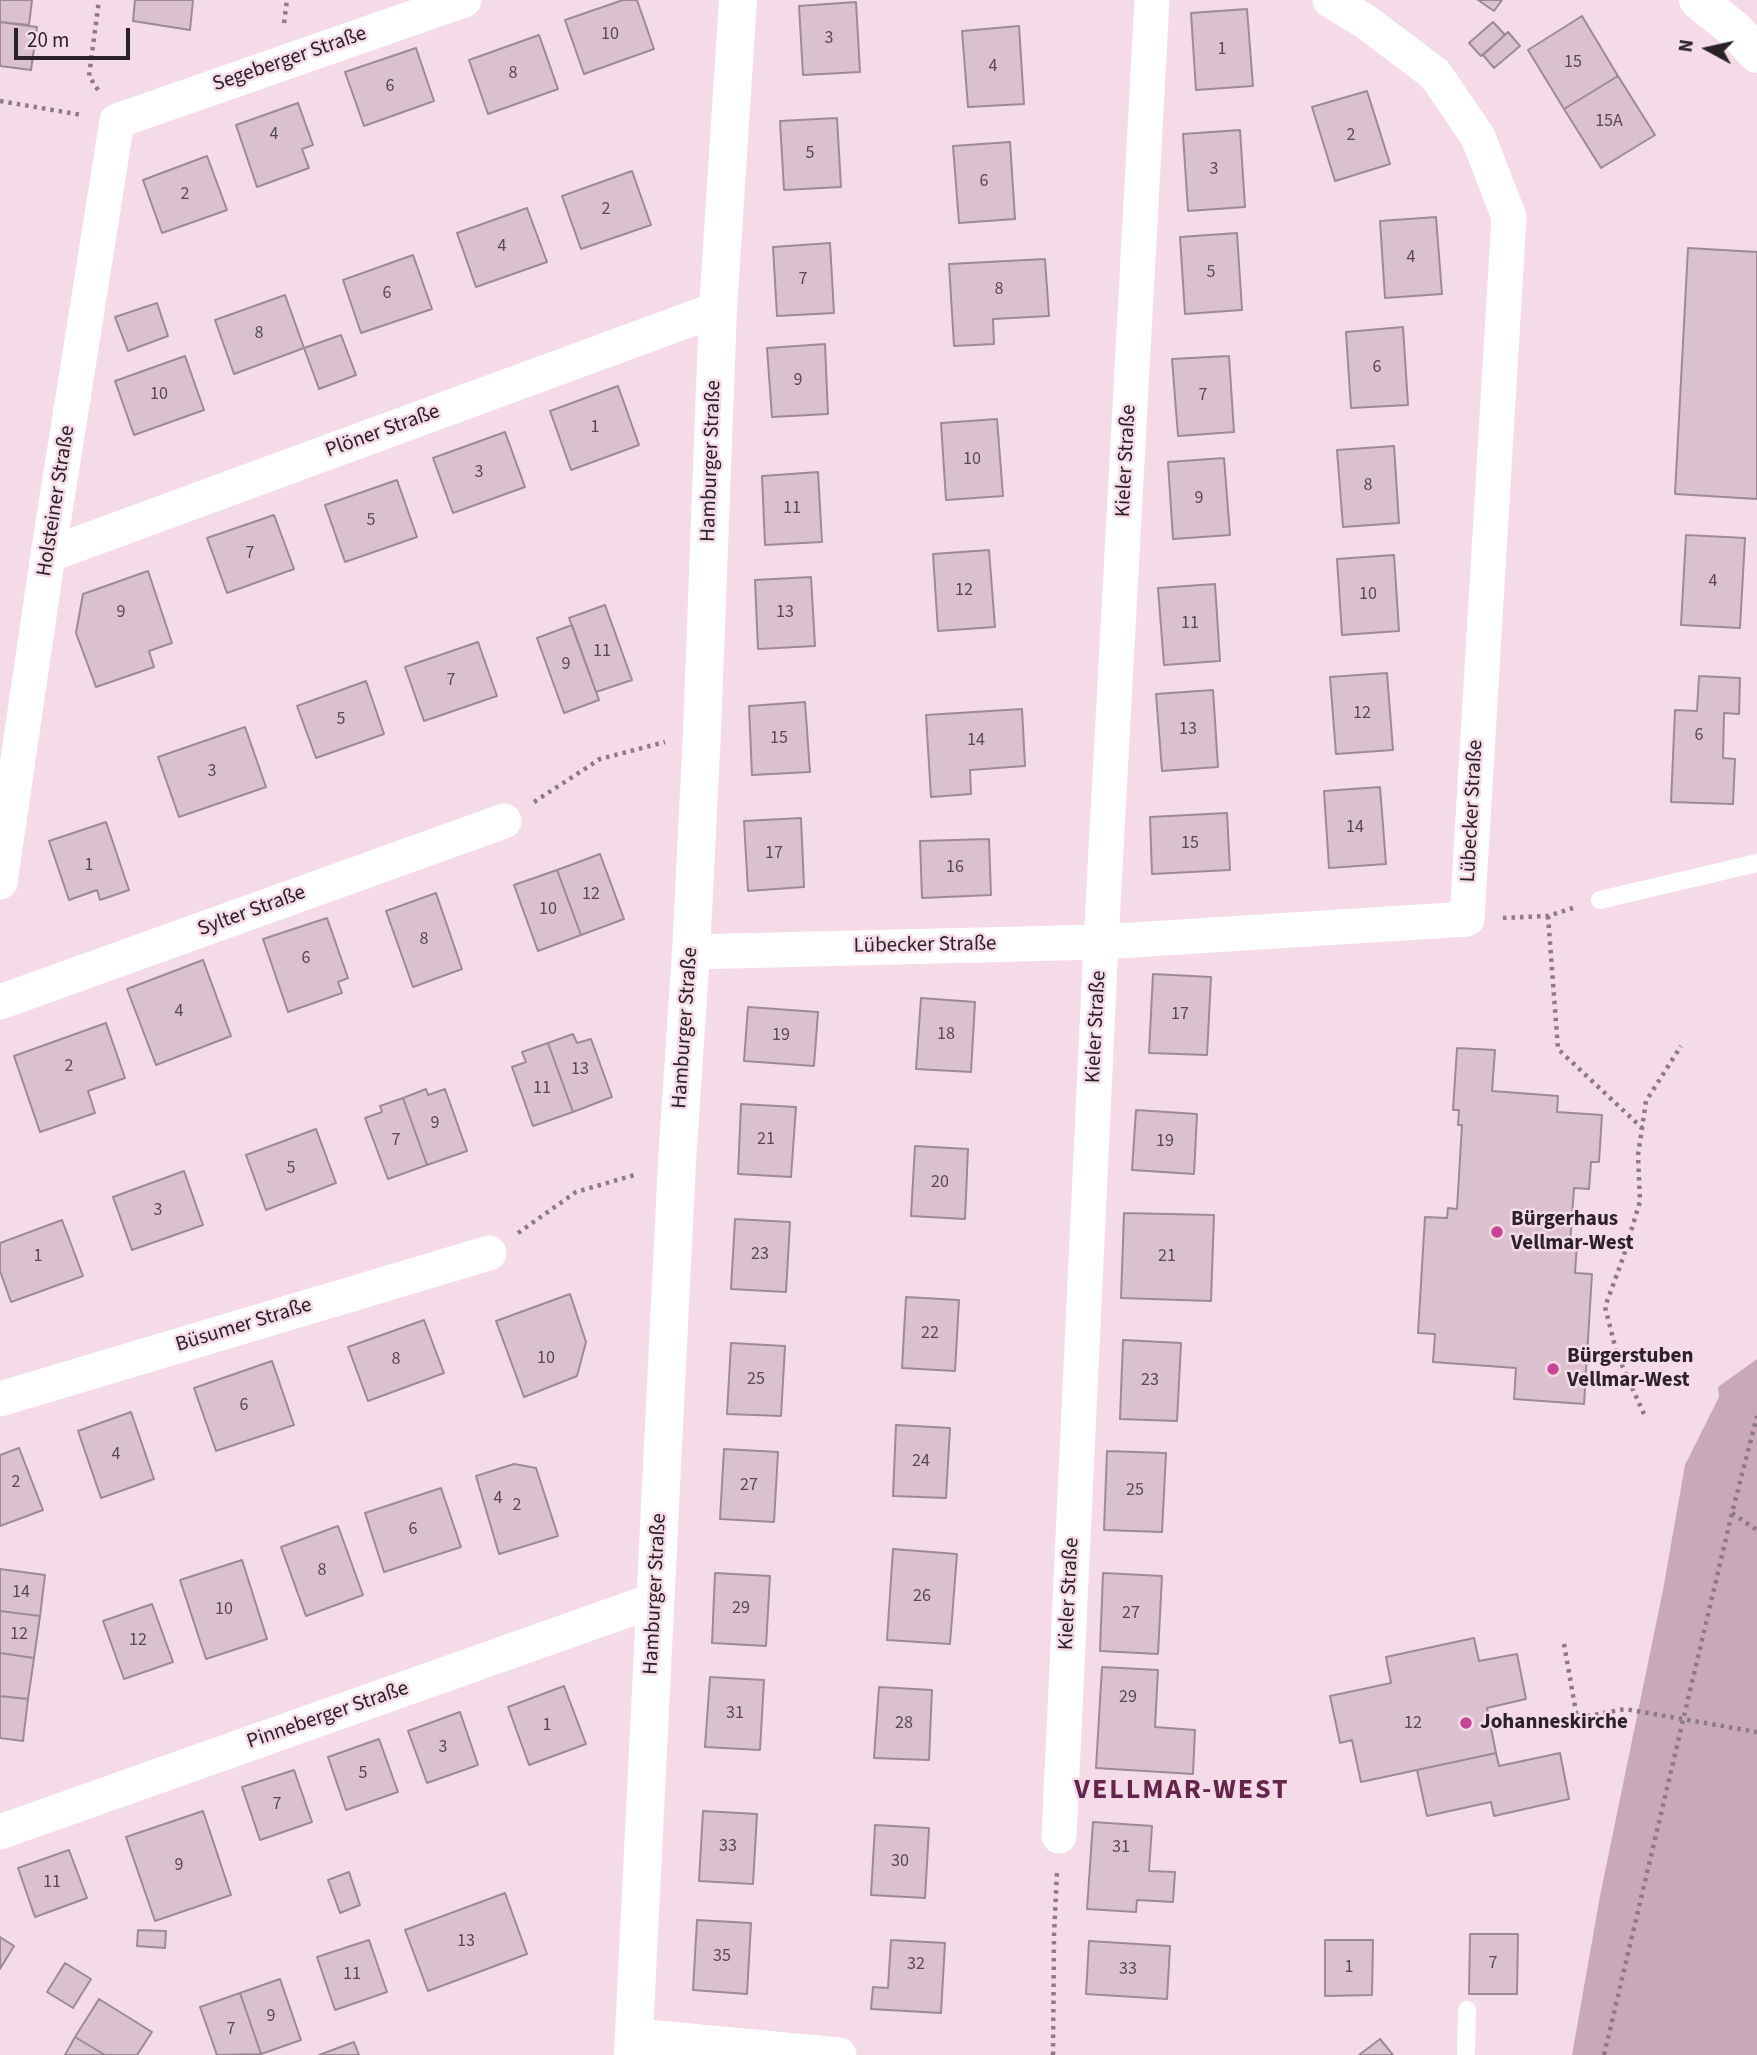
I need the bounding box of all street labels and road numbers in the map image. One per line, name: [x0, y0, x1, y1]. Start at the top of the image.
street label: Segeberger Straße: [210, 22, 370, 98]
street label: Hamburger Straße: [697, 380, 727, 542]
street label: Plöner Straße: [322, 400, 444, 464]
street label: Kieler Straße: [1111, 404, 1143, 518]
street label: Holsteiner Straße: [33, 424, 81, 578]
street label: Lübecker Straße: [1457, 739, 1489, 883]
street label: Sylter Straße: [195, 881, 309, 943]
street label: Lübecker Straße: [853, 932, 997, 960]
street label: Hamburger Straße: [668, 946, 704, 1110]
street label: Kieler Straße: [1081, 970, 1113, 1084]
street label: Büsumer Straße: [173, 1293, 315, 1359]
street label: Hamburger Straße: [639, 1513, 673, 1675]
street label: Kieler Straße: [1054, 1537, 1086, 1651]
street label: Pinneberger Straße: [244, 1677, 412, 1755]

